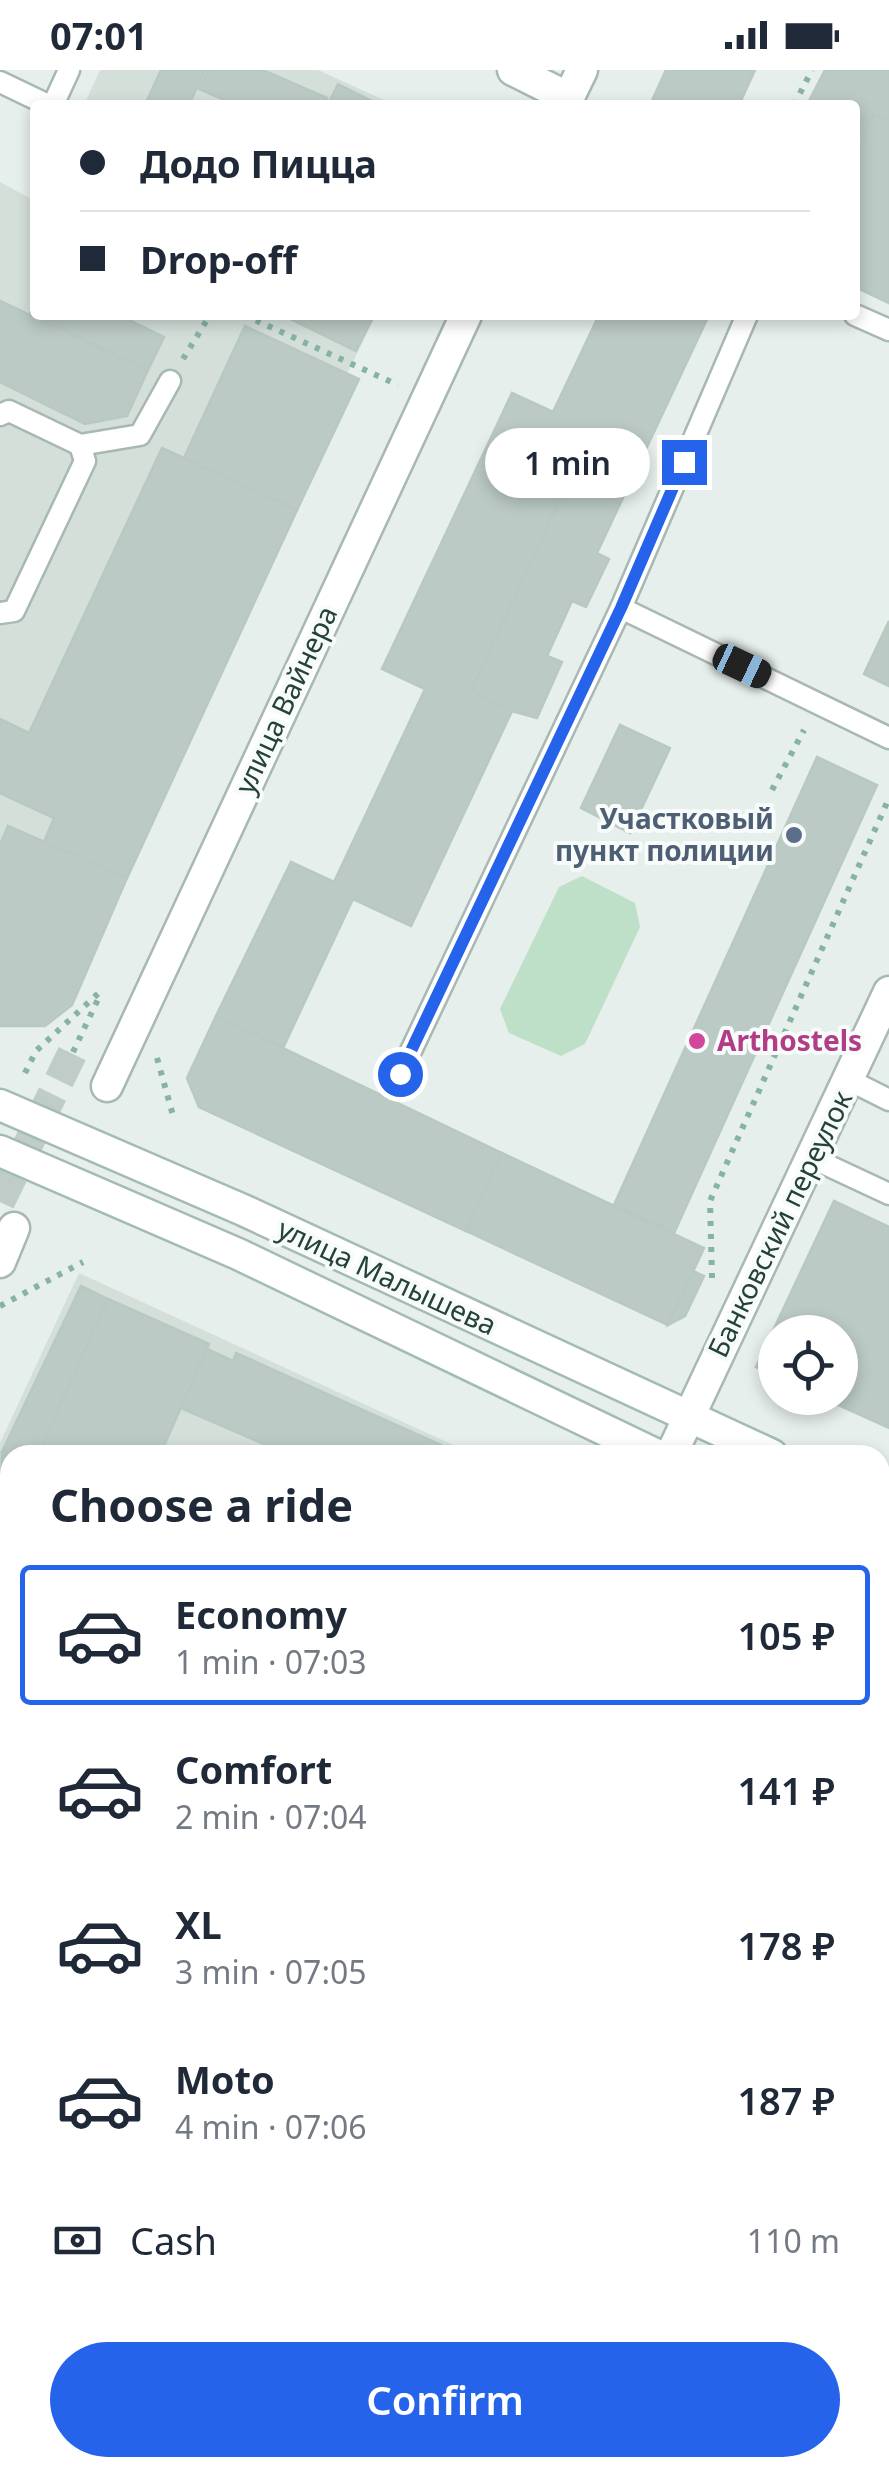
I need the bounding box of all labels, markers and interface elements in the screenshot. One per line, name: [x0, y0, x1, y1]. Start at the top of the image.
text: 07:01: [50, 9, 148, 61]
text: Додо Пицца: [140, 137, 377, 189]
text: Drop-off: [140, 233, 297, 285]
callout: 1 min: [484, 427, 649, 497]
route end: [662, 440, 707, 485]
text: 1 min: [524, 441, 611, 484]
street label: улица Вайнера: [225, 600, 345, 800]
car: [708, 640, 776, 692]
place label: Участковый пункт полиции: [555, 799, 774, 869]
marker: Участковый пункт полиции: [783, 824, 805, 846]
place label: Arthostels: [717, 1021, 862, 1059]
marker: Arthostels: [686, 1030, 708, 1052]
route start: [378, 1052, 423, 1097]
street label: Банковский переулок: [698, 1084, 860, 1363]
street label: улица Малышева: [272, 1209, 503, 1343]
map controls: [758, 1315, 858, 1415]
button: locate: [758, 1315, 858, 1415]
text: Choose a ride: [50, 1474, 353, 1535]
text: Economy: [175, 1588, 347, 1640]
icon: car: [55, 1590, 145, 1680]
text: 105 ₽: [737, 1609, 835, 1661]
text: 1 min · 07:03: [175, 1640, 367, 1683]
text: Comfort: [175, 1743, 332, 1795]
icon: car: [55, 1745, 145, 1835]
text: 141 ₽: [737, 1764, 835, 1816]
text: 2 min · 07:04: [175, 1795, 367, 1838]
text: XL: [175, 1898, 222, 1950]
icon: car: [55, 1900, 145, 1990]
text: 178 ₽: [737, 1919, 835, 1971]
text: 3 min · 07:05: [175, 1950, 367, 1993]
text: Moto: [175, 2053, 275, 2105]
icon: car: [55, 2055, 145, 2145]
text: 187 ₽: [737, 2074, 835, 2126]
text: 4 min · 07:06: [175, 2105, 367, 2148]
icon: cash: [50, 2213, 105, 2268]
text: Cash: [130, 2214, 217, 2266]
text: 110 m: [747, 2219, 840, 2262]
button: Confirm: [50, 2342, 840, 2457]

